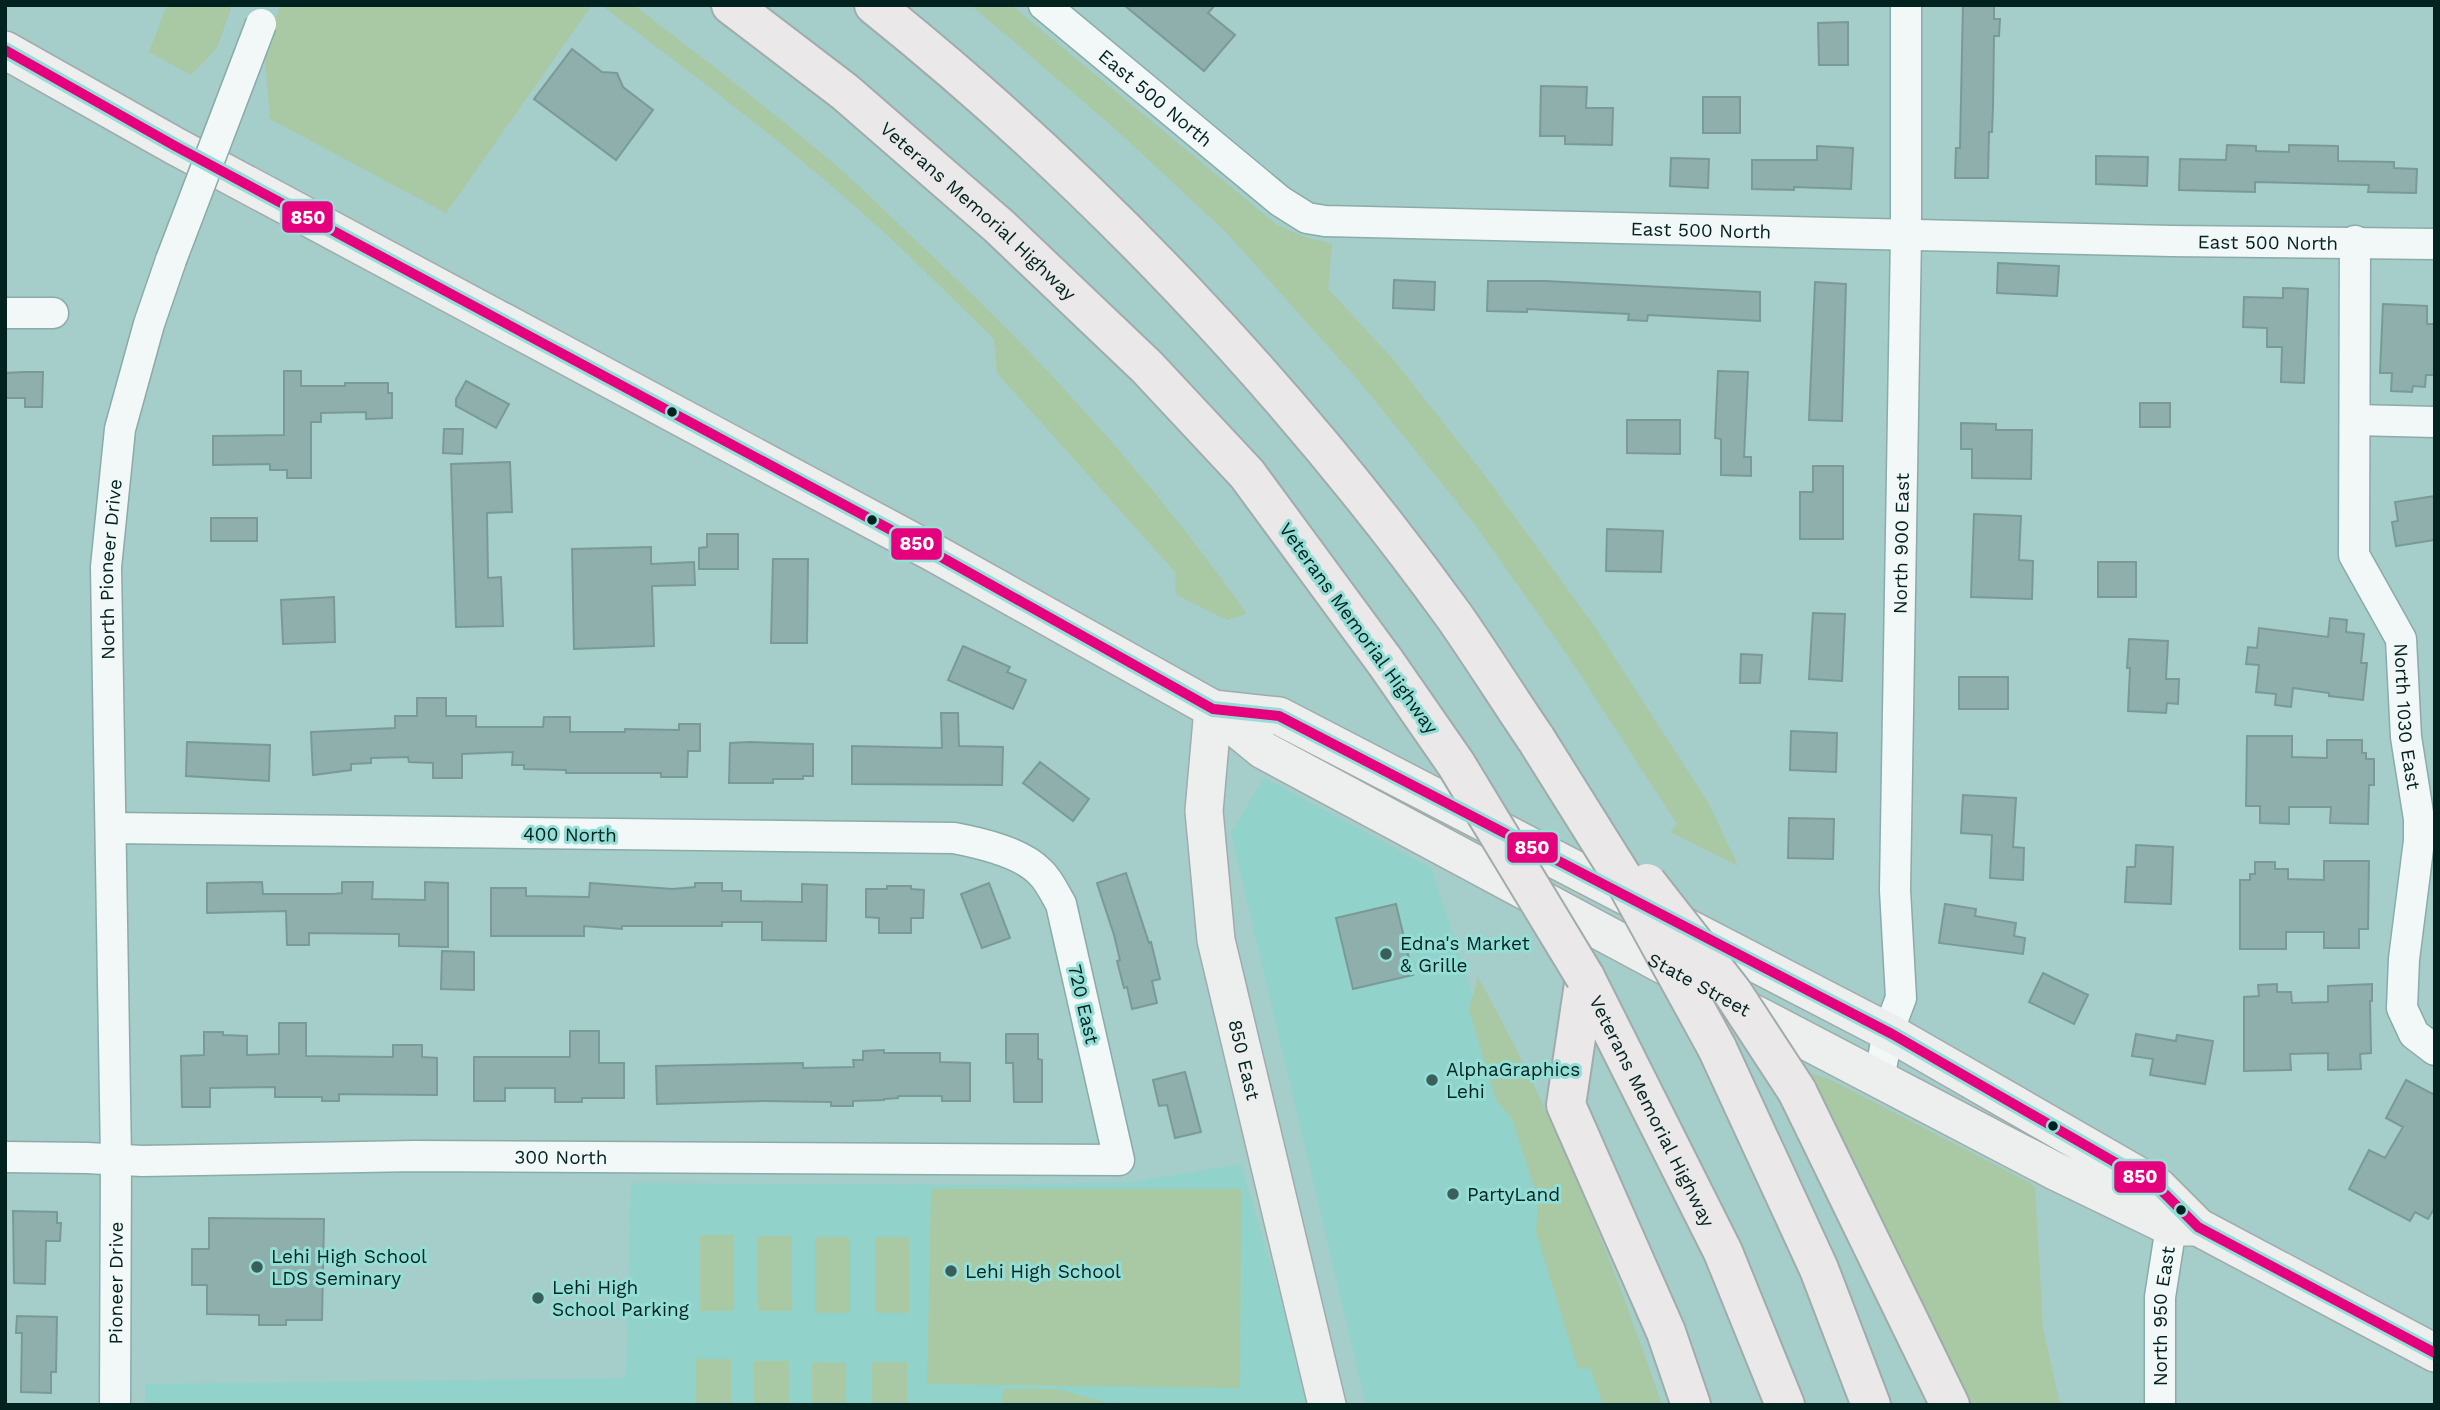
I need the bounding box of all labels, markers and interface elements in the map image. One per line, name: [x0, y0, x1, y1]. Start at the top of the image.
street label: East 500 North: [1094, 44, 1217, 152]
street label: Veterans Memorial Highway: [875, 117, 1081, 305]
line badge: 850: [281, 200, 334, 234]
text: 850: [290, 206, 326, 229]
street label: East 500 North: [1630, 217, 1772, 244]
street label: East 500 North: [2197, 230, 2338, 255]
unlabelled marker: [665, 405, 679, 419]
street label: North 900 East: [1889, 473, 1914, 614]
street label: North Pioneer Drive: [95, 478, 127, 660]
unlabelled marker: [865, 513, 879, 527]
street label: Veterans Memorial Highway: [1274, 518, 1443, 739]
line badge: 850: [890, 527, 943, 561]
text: 850: [899, 532, 935, 555]
street label: North 1030 East: [2389, 642, 2425, 792]
street label: 400 North: [523, 822, 617, 847]
line badge: 850: [1506, 831, 1559, 864]
text: 850: [1514, 836, 1550, 859]
place label: Edna's Market & Grille: [1400, 932, 1530, 977]
marker: Edna's Market & Grille: [1378, 946, 1394, 962]
street label: State Street: [1644, 948, 1754, 1022]
street label: 720 East: [1063, 962, 1104, 1046]
street label: Veterans Memorial Highway: [1584, 992, 1720, 1231]
street label: 850 East: [1223, 1017, 1265, 1102]
place label: AlphaGraphics Lehi: [1446, 1058, 1580, 1103]
marker: AlphaGraphics Lehi: [1424, 1072, 1440, 1088]
unlabelled marker: [2046, 1119, 2060, 1133]
street label: 300 North: [514, 1146, 608, 1169]
line badge: 850: [2113, 1160, 2167, 1194]
text: 850: [2122, 1165, 2158, 1188]
place label: PartyLand: [1467, 1183, 1560, 1206]
marker: PartyLand: [1445, 1186, 1461, 1202]
unlabelled marker: [2174, 1203, 2188, 1217]
street label: Pioneer Drive: [104, 1222, 128, 1344]
place label: Lehi High School LDS Seminary: [271, 1245, 427, 1290]
street label: North 950 East: [2149, 1245, 2180, 1386]
marker: Lehi High School LDS Seminary: [249, 1259, 265, 1275]
place label: Lehi High School: [965, 1260, 1121, 1283]
marker: Lehi High School: [943, 1263, 959, 1279]
place label: Lehi High School Parking: [552, 1276, 690, 1321]
marker: Lehi High School Parking: [530, 1290, 546, 1306]

